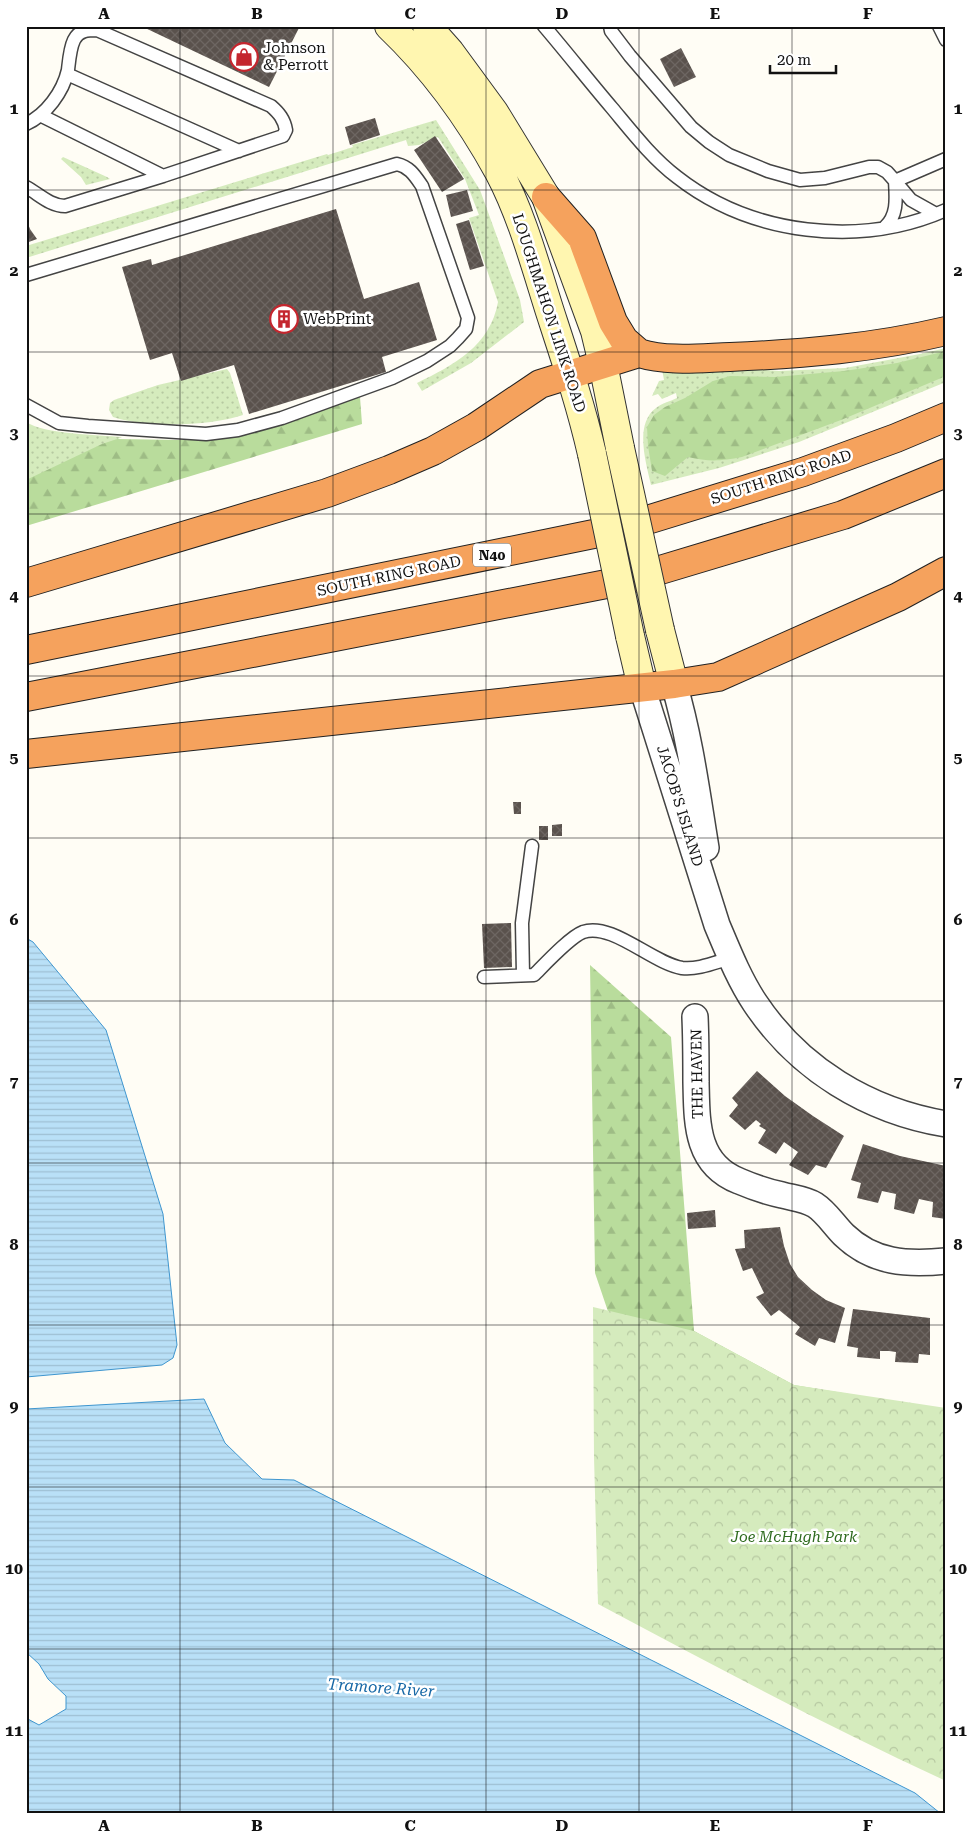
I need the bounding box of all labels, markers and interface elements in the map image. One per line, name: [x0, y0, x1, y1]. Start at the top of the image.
text: A: [98, 4, 110, 23]
text: B: [251, 4, 263, 23]
text: C: [404, 4, 416, 23]
text: D: [556, 4, 569, 23]
text: E: [710, 4, 720, 23]
text: F: [863, 4, 873, 23]
place label: Johnson & Perrott: [263, 39, 329, 74]
shop icon: Johnson & Perrott: [229, 42, 259, 72]
scale bar: [770, 42, 836, 74]
text: 20 m: [777, 51, 812, 69]
text: 1: [10, 99, 19, 118]
text: 1: [954, 99, 963, 118]
street label: LOUGHMAHON LINK ROAD: [508, 211, 590, 415]
text: 2: [10, 261, 19, 280]
text: 2: [954, 261, 963, 280]
building icon: WebPrint: [269, 304, 299, 334]
place label: WebPrint: [303, 310, 372, 328]
text: 3: [10, 424, 19, 443]
text: 3: [954, 424, 963, 443]
street label: SOUTH RING ROAD: [708, 446, 854, 508]
road number: N40: [473, 544, 511, 566]
street label: SOUTH RING ROAD: [315, 552, 463, 600]
text: 4: [10, 586, 19, 605]
text: 4: [954, 586, 963, 605]
street label: JACOB'S ISLAND: [653, 743, 707, 869]
text: 5: [10, 748, 19, 767]
text: 5: [954, 748, 963, 767]
text: 6: [10, 910, 19, 929]
text: 6: [954, 910, 963, 929]
street label: THE HAVEN: [687, 1029, 707, 1119]
text: 7: [10, 1072, 19, 1091]
text: 7: [954, 1072, 963, 1091]
text: 8: [10, 1235, 19, 1254]
text: 8: [954, 1235, 963, 1254]
text: 9: [10, 1397, 19, 1416]
text: 9: [954, 1397, 963, 1416]
park label: Joe McHugh Park: [730, 1528, 858, 1546]
text: 10: [5, 1559, 23, 1578]
text: 10: [949, 1559, 967, 1578]
water label: Tramore River: [327, 1674, 435, 1701]
text: 11: [5, 1721, 23, 1740]
text: 11: [949, 1721, 967, 1740]
text: A: [98, 1816, 110, 1835]
text: B: [251, 1816, 263, 1835]
text: C: [404, 1816, 416, 1835]
text: D: [556, 1816, 569, 1835]
text: E: [710, 1816, 720, 1835]
text: F: [863, 1816, 873, 1835]

